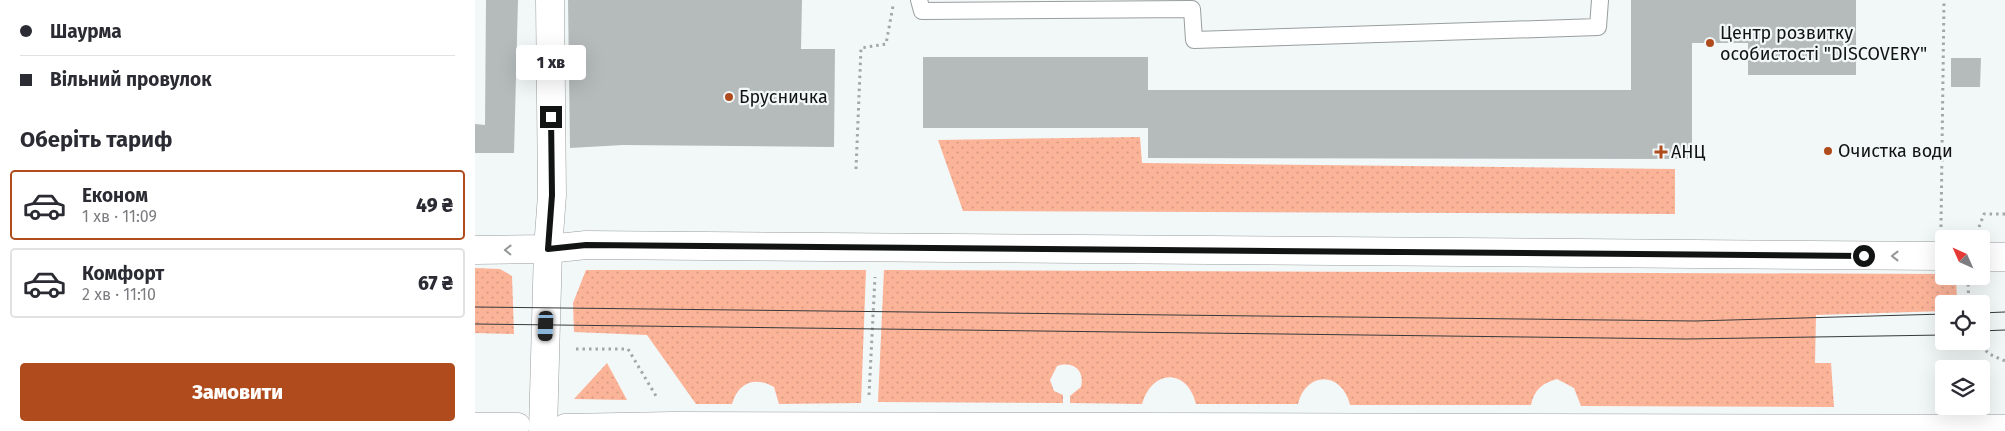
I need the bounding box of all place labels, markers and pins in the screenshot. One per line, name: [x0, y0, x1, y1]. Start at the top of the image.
place label: Центр розвитку особистості "DISCOVERY": [1720, 22, 1927, 65]
marker: Центр розвитку особистості "DISCOVERY": [1704, 37, 1716, 49]
place label: Брусничка: [739, 86, 828, 108]
marker: Брусничка: [723, 91, 735, 103]
place label: Очистка води: [1838, 140, 1953, 162]
place label: АНЦ: [1671, 141, 1706, 163]
marker: Очистка води: [1822, 145, 1834, 157]
marker: АНЦ: [1655, 146, 1667, 158]

